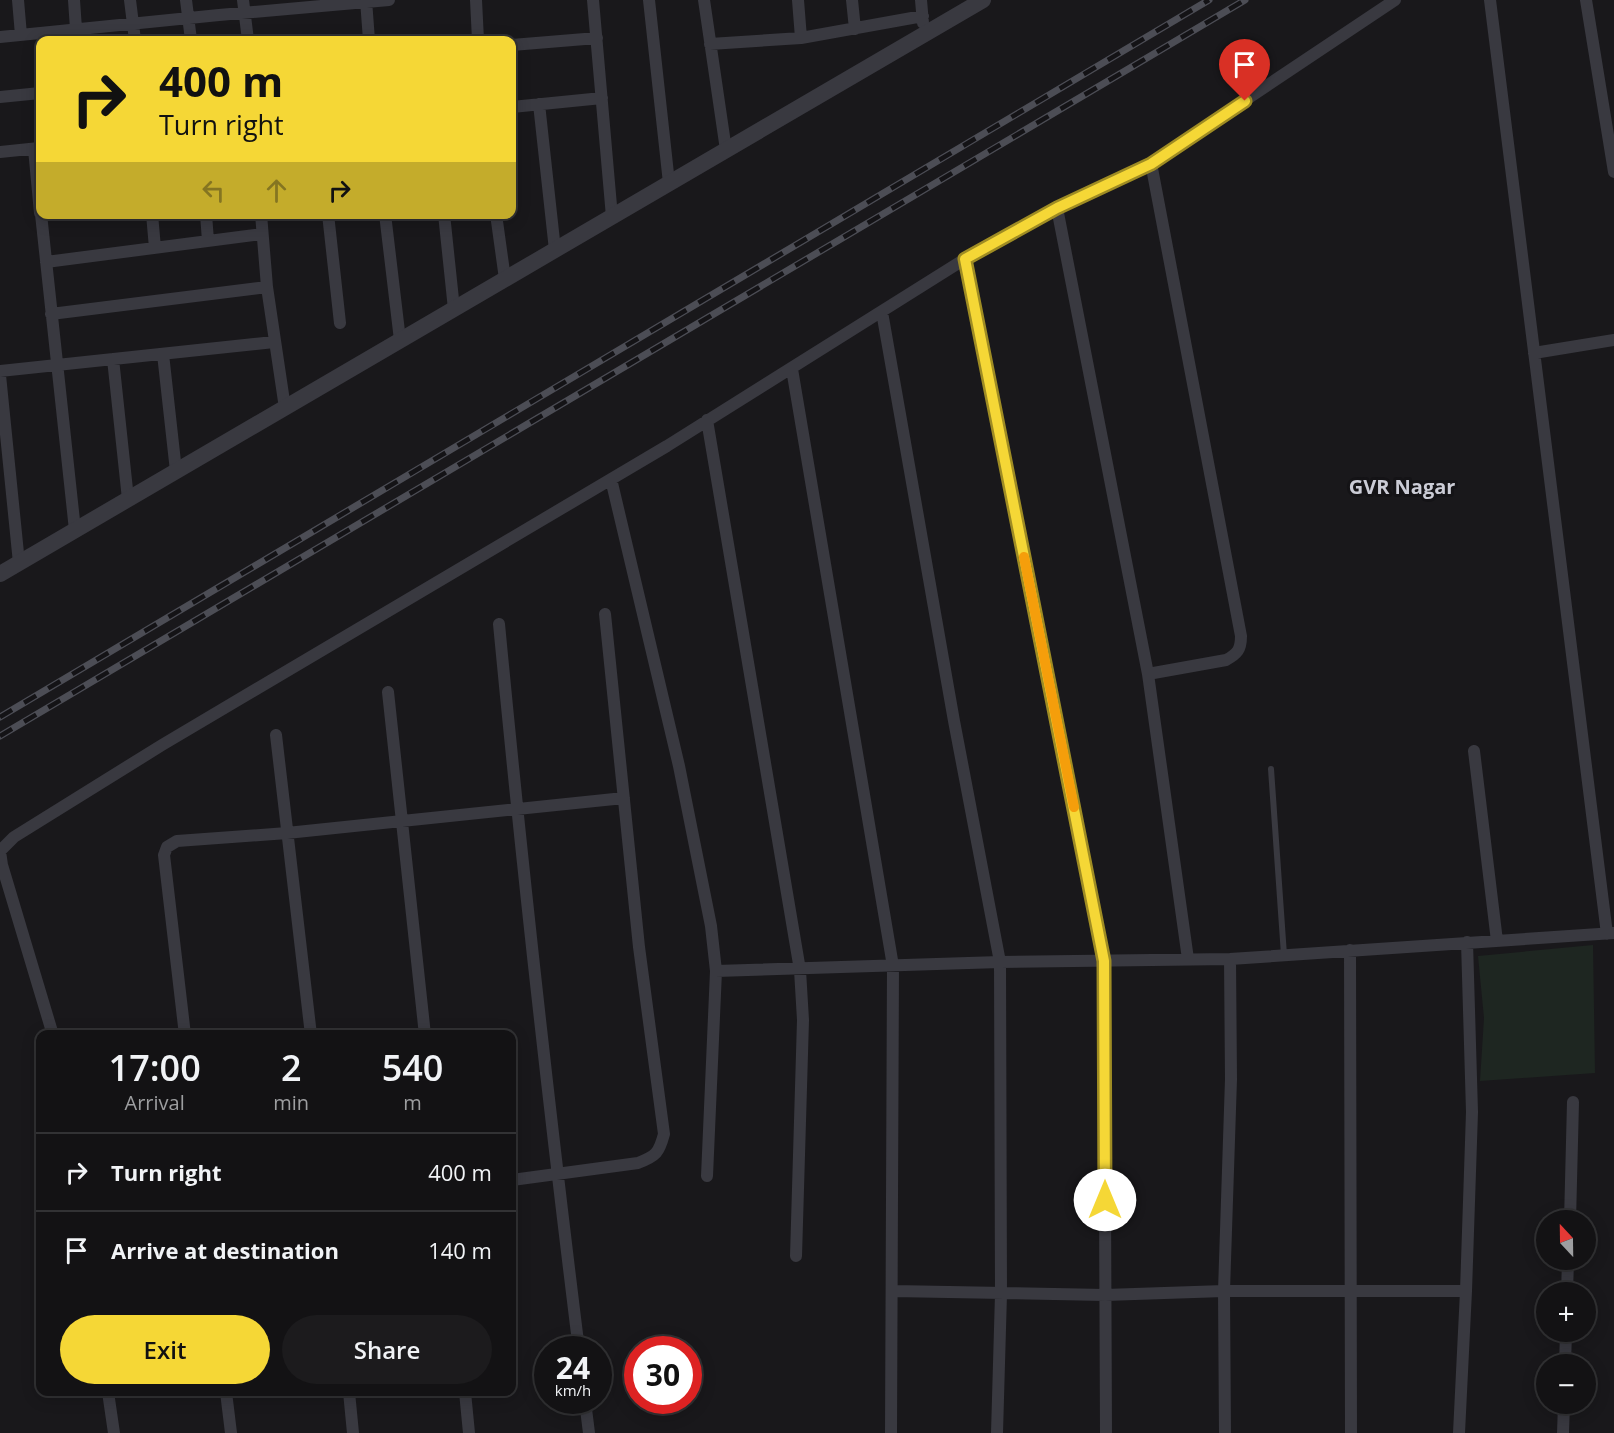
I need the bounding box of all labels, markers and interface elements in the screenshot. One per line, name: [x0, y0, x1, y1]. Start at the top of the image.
pin: [1219, 39, 1270, 101]
icon: arrive: [1228, 48, 1261, 81]
text: 400 m: [159, 52, 283, 109]
icon: right: [60, 60, 138, 138]
text: Turn right: [159, 106, 284, 143]
icon: left: [197, 174, 230, 207]
icon: ahead: [260, 174, 293, 207]
icon: right: [323, 174, 356, 207]
district label: GVR Nagar: [1349, 473, 1455, 500]
text: 17:00: [109, 1043, 201, 1092]
text: 2: [281, 1043, 302, 1092]
text: 540: [382, 1043, 443, 1092]
text: Arrival: [125, 1089, 185, 1116]
text: min: [273, 1089, 309, 1116]
text: m: [403, 1089, 422, 1116]
icon: right: [60, 1156, 93, 1189]
text: Turn right: [111, 1157, 222, 1187]
text: 400 m: [428, 1157, 492, 1187]
position arrow: [1073, 1168, 1137, 1232]
north arrow: [1536, 1210, 1596, 1270]
map controls: [1536, 1210, 1596, 1414]
icon: arrive: [60, 1234, 93, 1267]
text: Arrive at destination: [111, 1235, 339, 1265]
text: 140 m: [428, 1235, 492, 1265]
button: +: [1536, 1282, 1596, 1342]
button: Exit: [60, 1315, 270, 1384]
button: Share: [282, 1315, 492, 1384]
speed limit sign: 30: [624, 1336, 702, 1414]
text: 24: [556, 1347, 590, 1388]
button: −: [1536, 1354, 1596, 1414]
text: km/h: [555, 1380, 591, 1400]

